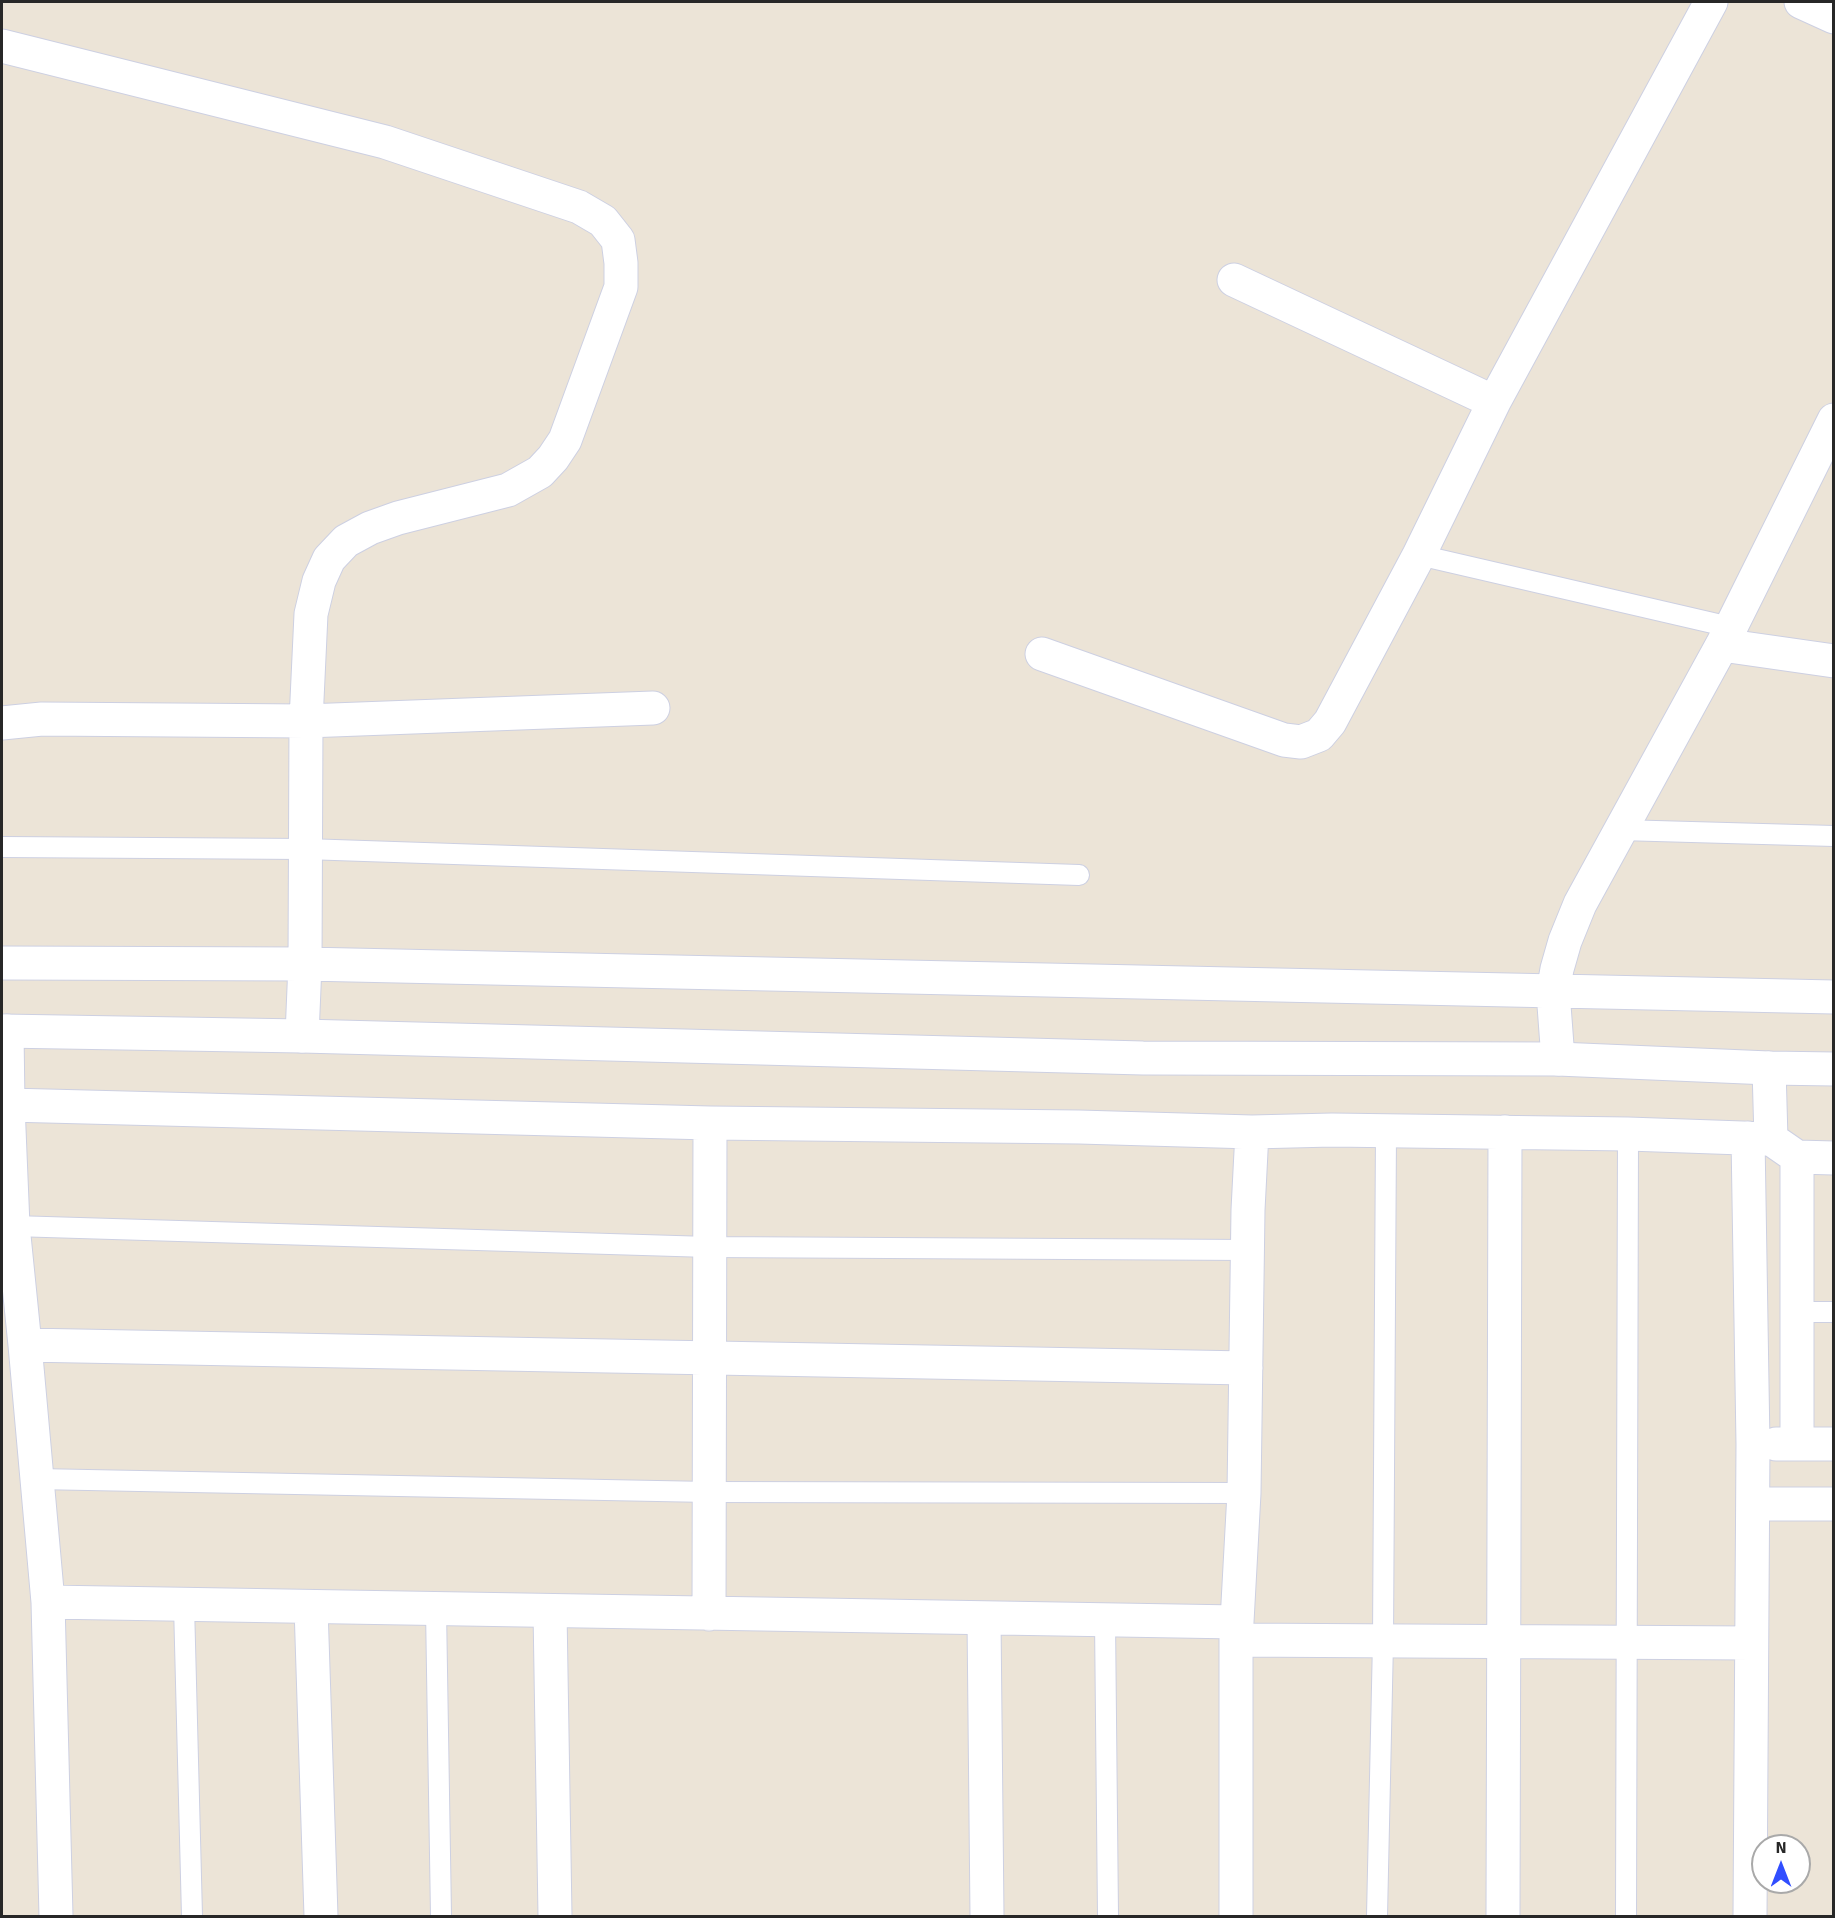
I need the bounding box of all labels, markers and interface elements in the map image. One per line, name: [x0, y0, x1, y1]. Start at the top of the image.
north arrow: [1751, 1834, 1811, 1894]
text: N: [1775, 1838, 1787, 1858]

